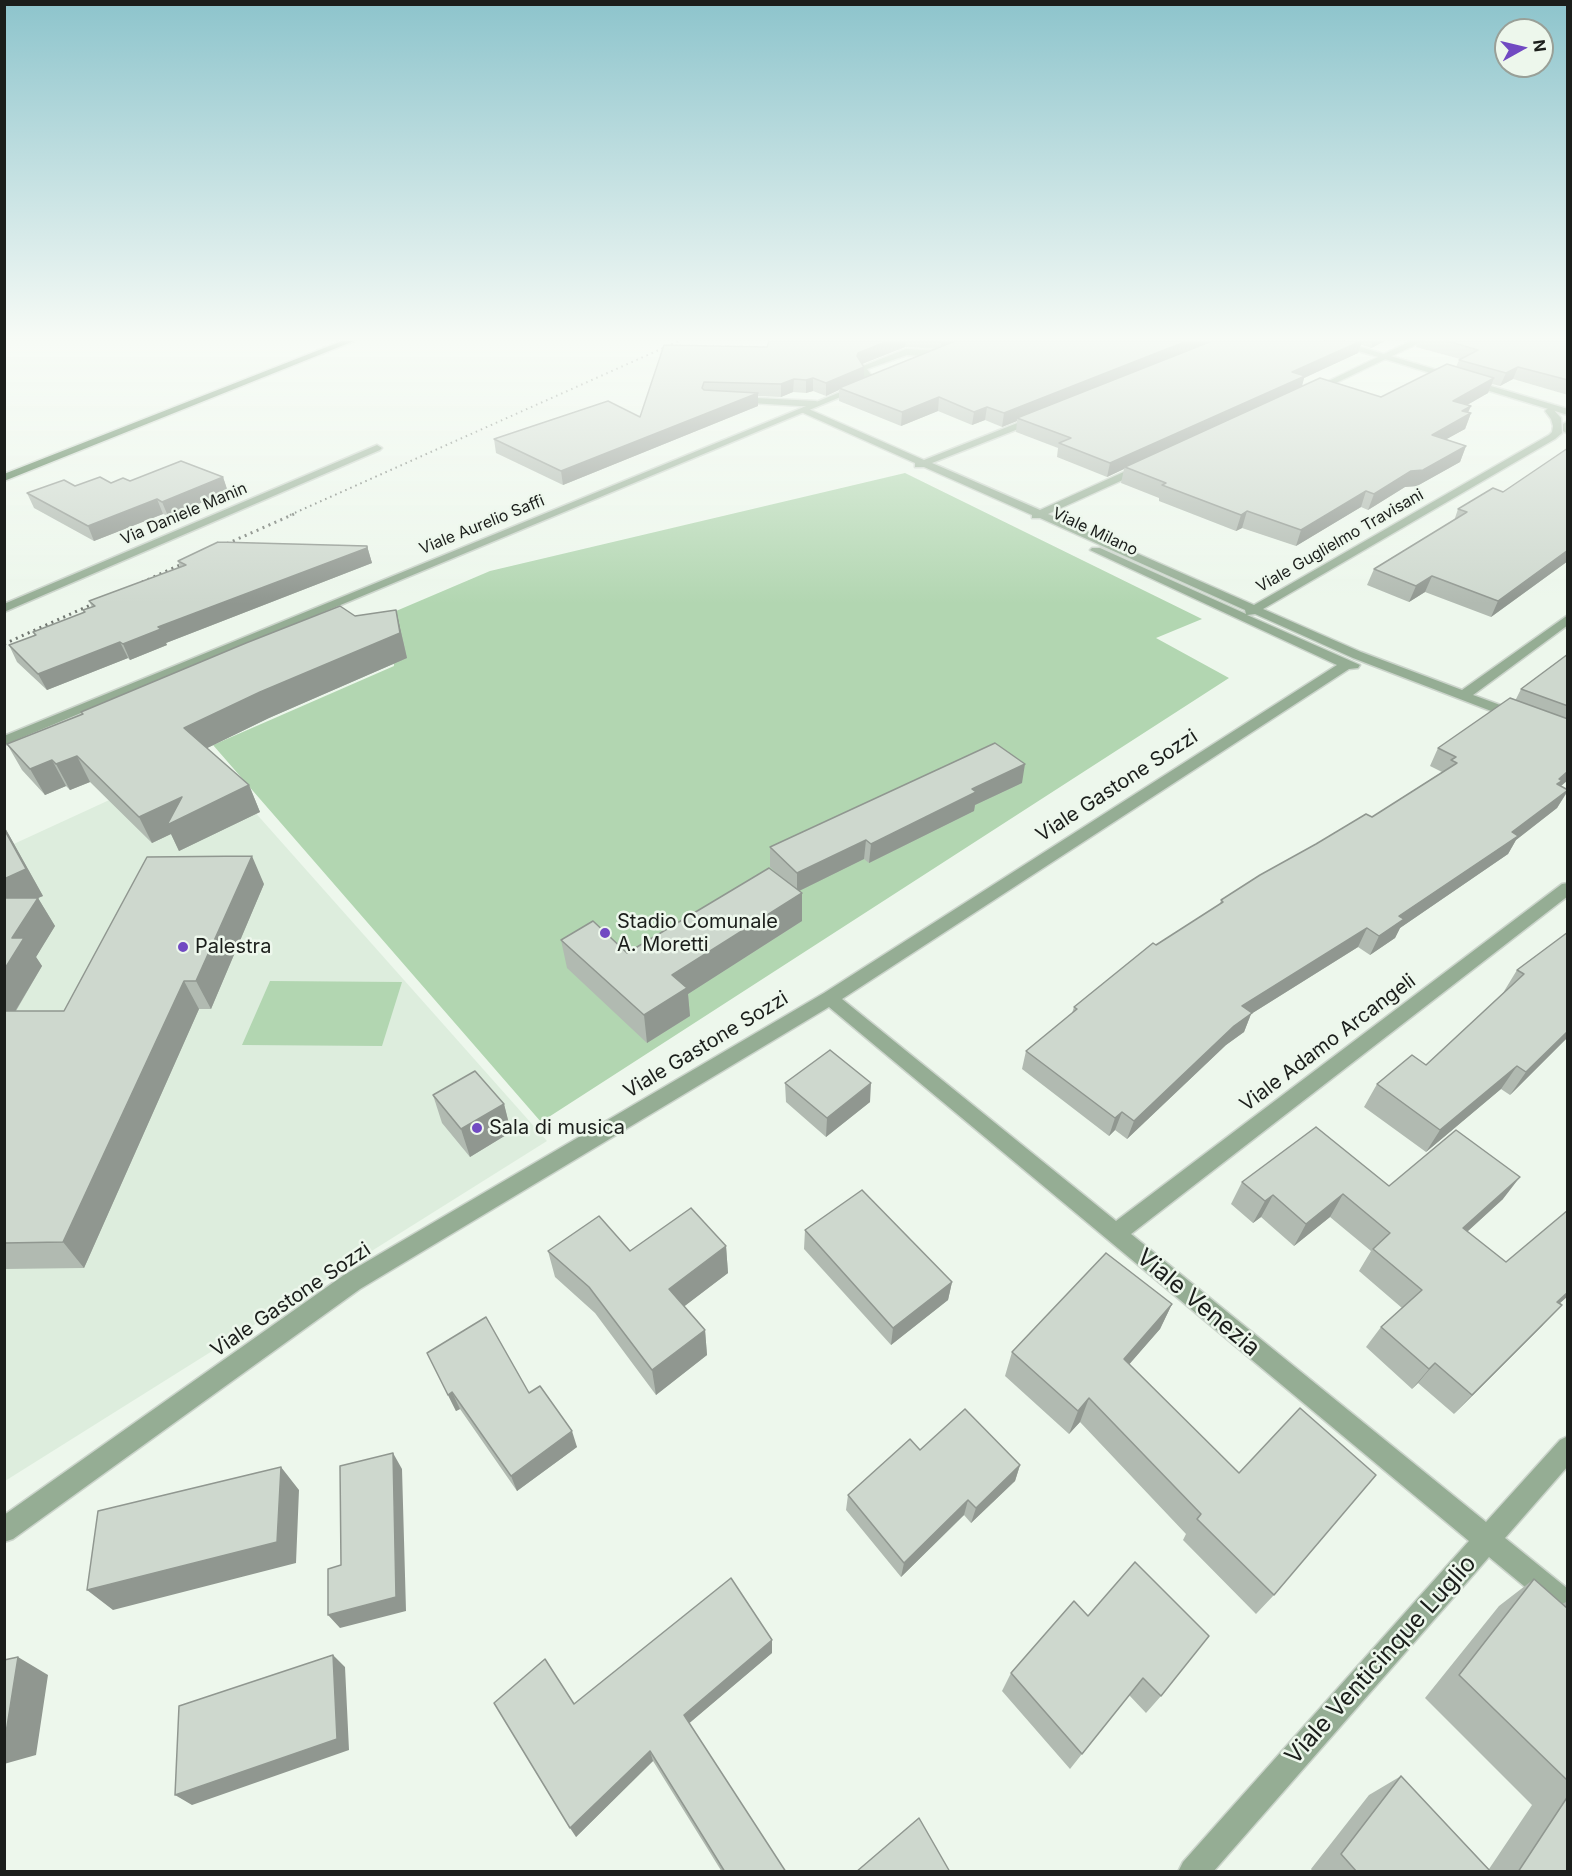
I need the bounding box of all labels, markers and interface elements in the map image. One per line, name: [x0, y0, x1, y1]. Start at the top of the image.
north arrow: [1494, 18, 1554, 78]
text: N: [1529, 38, 1551, 53]
street label: Via Daniele Manin: [118, 479, 250, 549]
street label: Viale Guglielmo Travisani: [1253, 485, 1427, 597]
street label: Viale Aurelio Saffi: [417, 491, 547, 559]
street label: Viale Milano: [1049, 504, 1141, 560]
street label: Viale Gastone Sozzi: [1032, 725, 1202, 847]
place label: Stadio Comunale A. Moretti: [617, 910, 778, 957]
marker: Stadio Comunale A. Moretti: [598, 926, 612, 940]
place label: Palestra: [195, 935, 271, 959]
marker: Palestra: [176, 940, 190, 954]
street label: Viale Adamo Arcangeli: [1235, 969, 1421, 1117]
street label: Viale Gastone Sozzi: [619, 986, 793, 1104]
place label: Sala di musica: [489, 1116, 625, 1140]
marker: Sala di musica: [470, 1121, 484, 1135]
street label: Viale Gastone Sozzi: [207, 1238, 375, 1362]
street label: Viale Venezia: [1130, 1243, 1266, 1363]
street label: Viale Venticinque Luglio: [1279, 1550, 1483, 1770]

